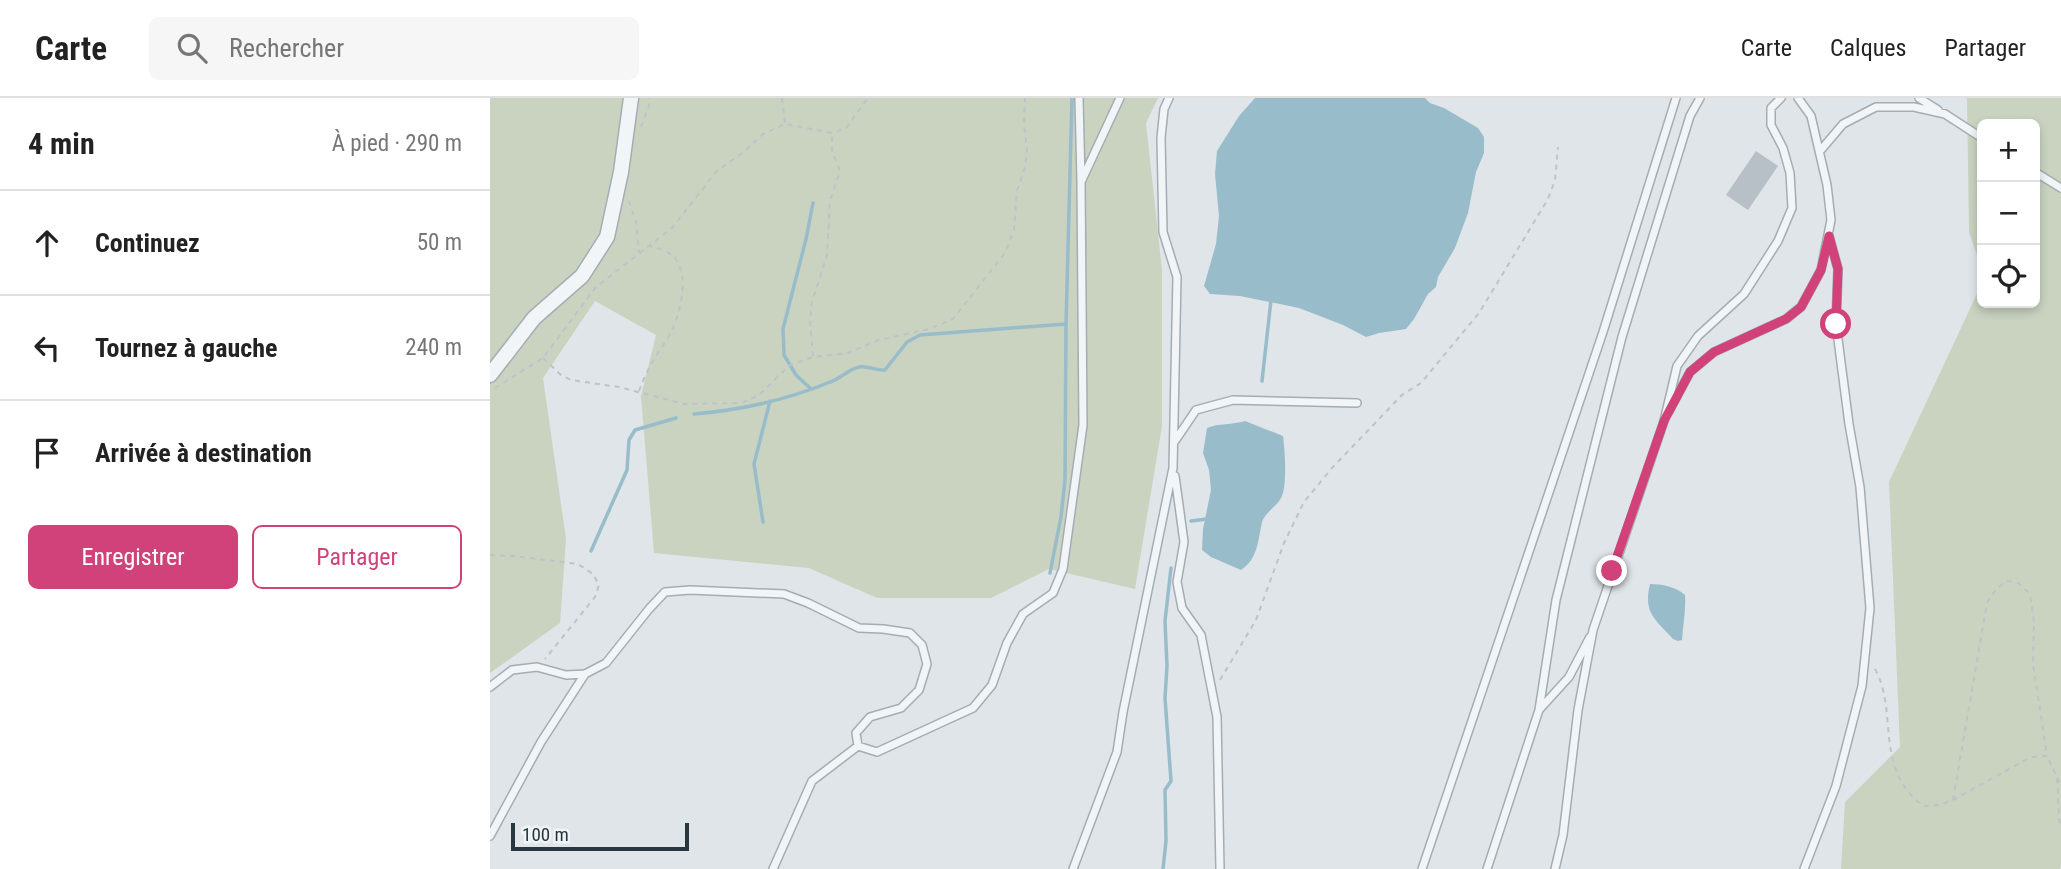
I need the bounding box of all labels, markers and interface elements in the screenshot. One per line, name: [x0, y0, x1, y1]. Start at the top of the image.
search box: [149, 17, 639, 80]
text: Carte: [35, 29, 107, 68]
icon: search: [173, 29, 211, 67]
text: Rechercher: [229, 33, 344, 63]
text: Carte: [1741, 34, 1792, 62]
text: Calques: [1830, 34, 1906, 62]
text: Partager: [1944, 34, 2026, 62]
map controls: [1977, 119, 2040, 308]
button: +: [1977, 119, 2040, 182]
text: 4 min: [28, 126, 95, 161]
text: À pied · 290 m: [332, 130, 462, 157]
button: −: [1977, 182, 2040, 245]
icon: ahead: [28, 224, 66, 262]
text: Continuez: [95, 228, 200, 258]
text: 50 m: [417, 229, 462, 256]
button: locate: [1977, 245, 2040, 308]
route start: [1820, 308, 1851, 339]
icon: left: [28, 329, 66, 367]
text: Tournez à gauche: [95, 333, 277, 363]
text: 240 m: [405, 334, 462, 361]
icon: arrive: [28, 434, 66, 472]
text: Arrivée à destination: [95, 438, 312, 468]
button: Enregistrer: [28, 525, 238, 589]
button: Partager: [252, 525, 462, 589]
route end: [1596, 555, 1627, 586]
scale bar: [511, 820, 690, 852]
text: 100 m: [522, 823, 569, 846]

